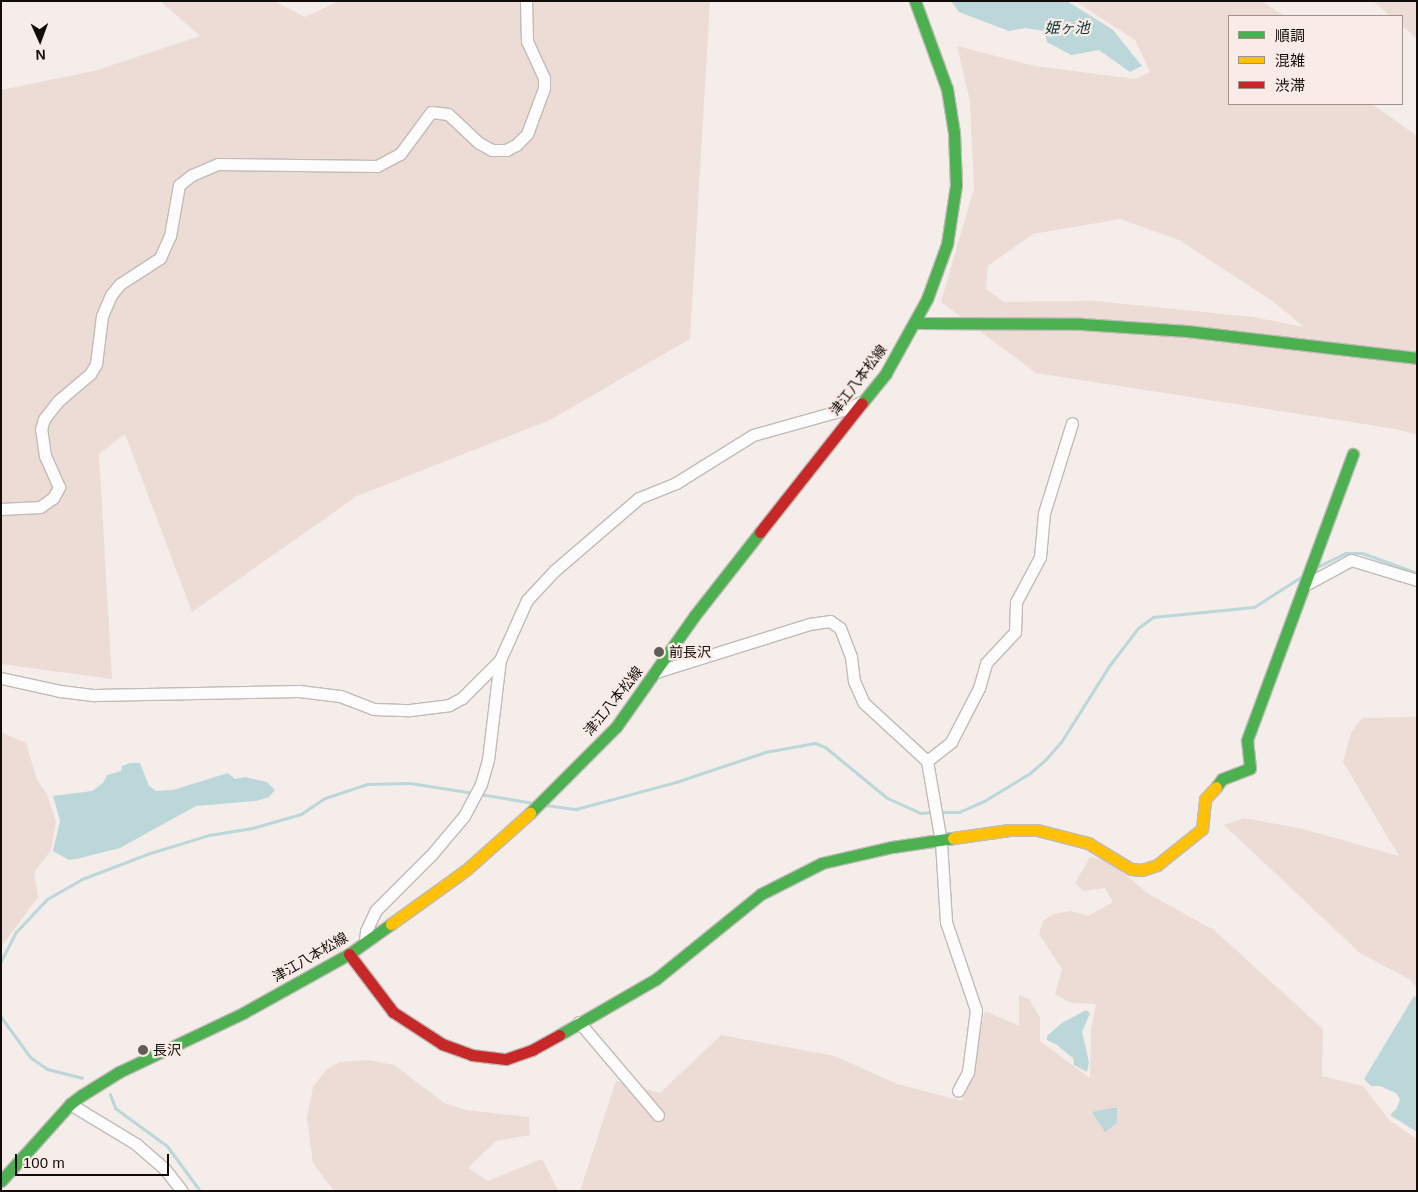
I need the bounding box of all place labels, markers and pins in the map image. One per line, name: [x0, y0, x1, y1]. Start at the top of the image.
place label: 前長沢: [669, 644, 711, 660]
marker: 前長沢: [653, 646, 665, 658]
place label: 長沢: [153, 1042, 181, 1058]
marker: 長沢: [137, 1044, 149, 1056]

